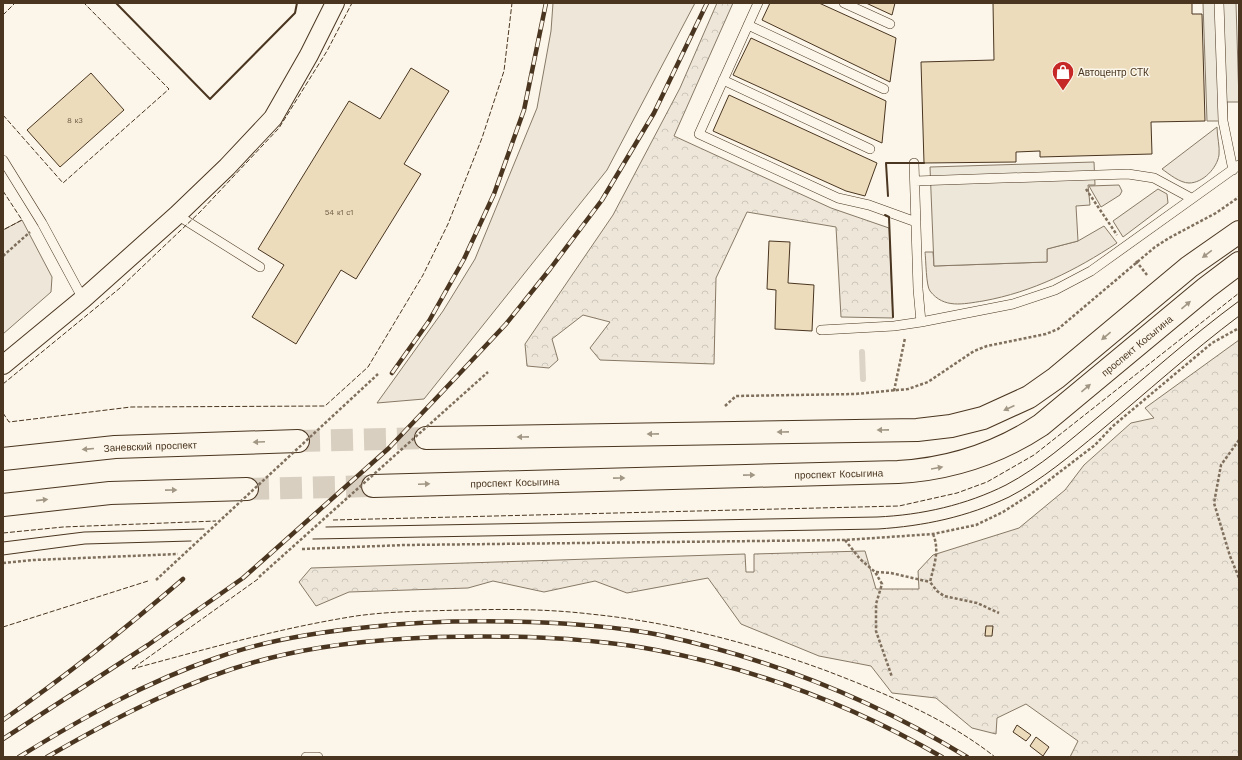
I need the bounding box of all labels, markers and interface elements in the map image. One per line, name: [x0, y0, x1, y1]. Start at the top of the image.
shop icon: Автоцентр СТК: [1050, 59, 1076, 92]
place label: Автоцентр СТК: [1078, 67, 1149, 78]
house number: 8 к3: [67, 116, 83, 125]
house number: 54 к1 с1: [325, 208, 353, 217]
one-way arrow: [1201, 250, 1212, 258]
one-way arrow: [1181, 300, 1191, 309]
street label: проспект Косыгина: [1099, 313, 1175, 379]
one-way arrow: [1101, 332, 1112, 341]
one-way arrow: [1081, 383, 1092, 392]
one-way arrow: [1003, 405, 1015, 411]
one-way arrow: [876, 427, 889, 433]
one-way arrow: [776, 429, 789, 435]
one-way arrow: [646, 431, 659, 437]
one-way arrow: [517, 433, 529, 440]
street label: Заневский проспект: [103, 439, 198, 454]
one-way arrow: [252, 439, 265, 445]
one-way arrow: [82, 445, 94, 452]
one-way arrow: [931, 465, 943, 471]
street label: проспект Косыгина: [794, 467, 884, 481]
one-way arrow: [743, 472, 756, 478]
one-way arrow: [613, 475, 626, 481]
street label: проспект Косыгина: [470, 476, 560, 489]
one-way arrow: [418, 481, 431, 487]
one-way arrow: [165, 487, 178, 493]
one-way arrow: [36, 497, 48, 503]

